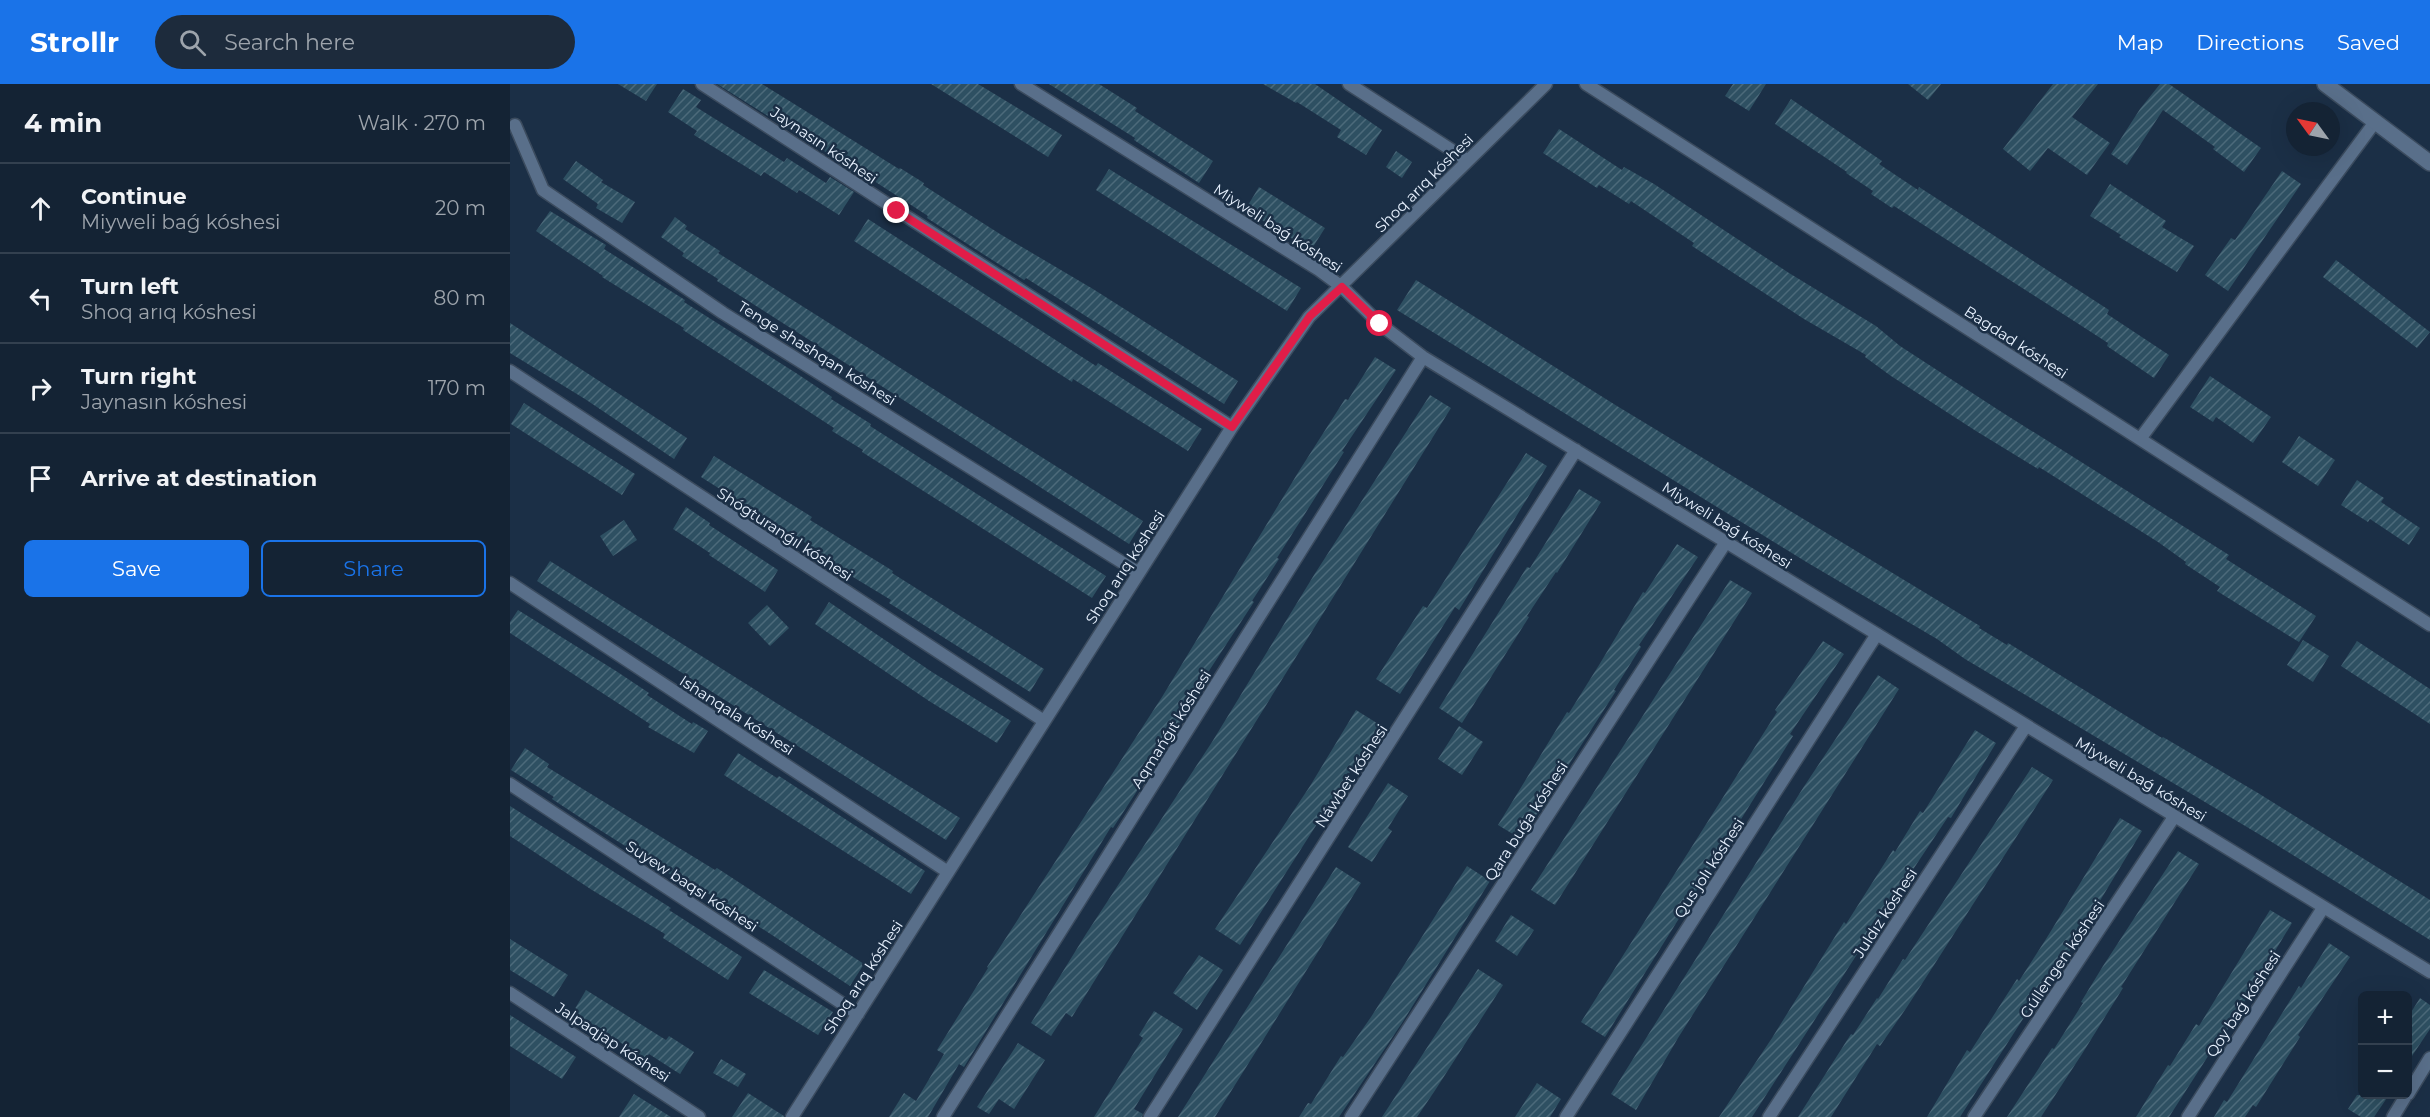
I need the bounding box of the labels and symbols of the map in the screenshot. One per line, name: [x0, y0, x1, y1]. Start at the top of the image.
street label: Jaynasın kóshesi: [766, 102, 881, 188]
north arrow: [2286, 102, 2340, 156]
street label: Shoq arıq kóshesi: [1371, 130, 1477, 236]
street label: Miyweli baǵ kóshesi: [1210, 179, 1346, 277]
route end: [883, 197, 909, 223]
street label: Tenge shashqan kóshesi: [734, 296, 900, 410]
street label: Bagdad kóshesi: [1961, 301, 2071, 383]
route start: [1366, 310, 1392, 336]
street label: Miyweli baǵ kóshesi: [1659, 477, 1795, 573]
street label: Shógturanǵıl kóshesi: [714, 483, 856, 585]
street label: Shoq arıq kóshesi: [1081, 507, 1169, 627]
street label: Aqmańǵıt kóshesi: [1127, 666, 1215, 792]
street label: Ishanqala kóshesi: [676, 671, 798, 759]
street label: Náwbet kóshesi: [1311, 721, 1391, 831]
street label: Miyweli baǵ kóshesi: [2072, 732, 2210, 826]
street label: Qara buǵa kóshesi: [1480, 758, 1572, 884]
street label: Qus jolı kóshesi: [1670, 814, 1748, 922]
street label: Suyew baqsı kóshesi: [622, 836, 762, 936]
street label: Juldız kóshesi: [1848, 864, 1921, 962]
street label: Gúllengen kóshesi: [2015, 896, 2109, 1022]
street label: Shoq arıq kóshesi: [819, 917, 907, 1037]
street label: Qoy baǵ kóshesi: [2202, 947, 2284, 1061]
street label: Jalpaqjap kóshesi: [551, 997, 674, 1086]

